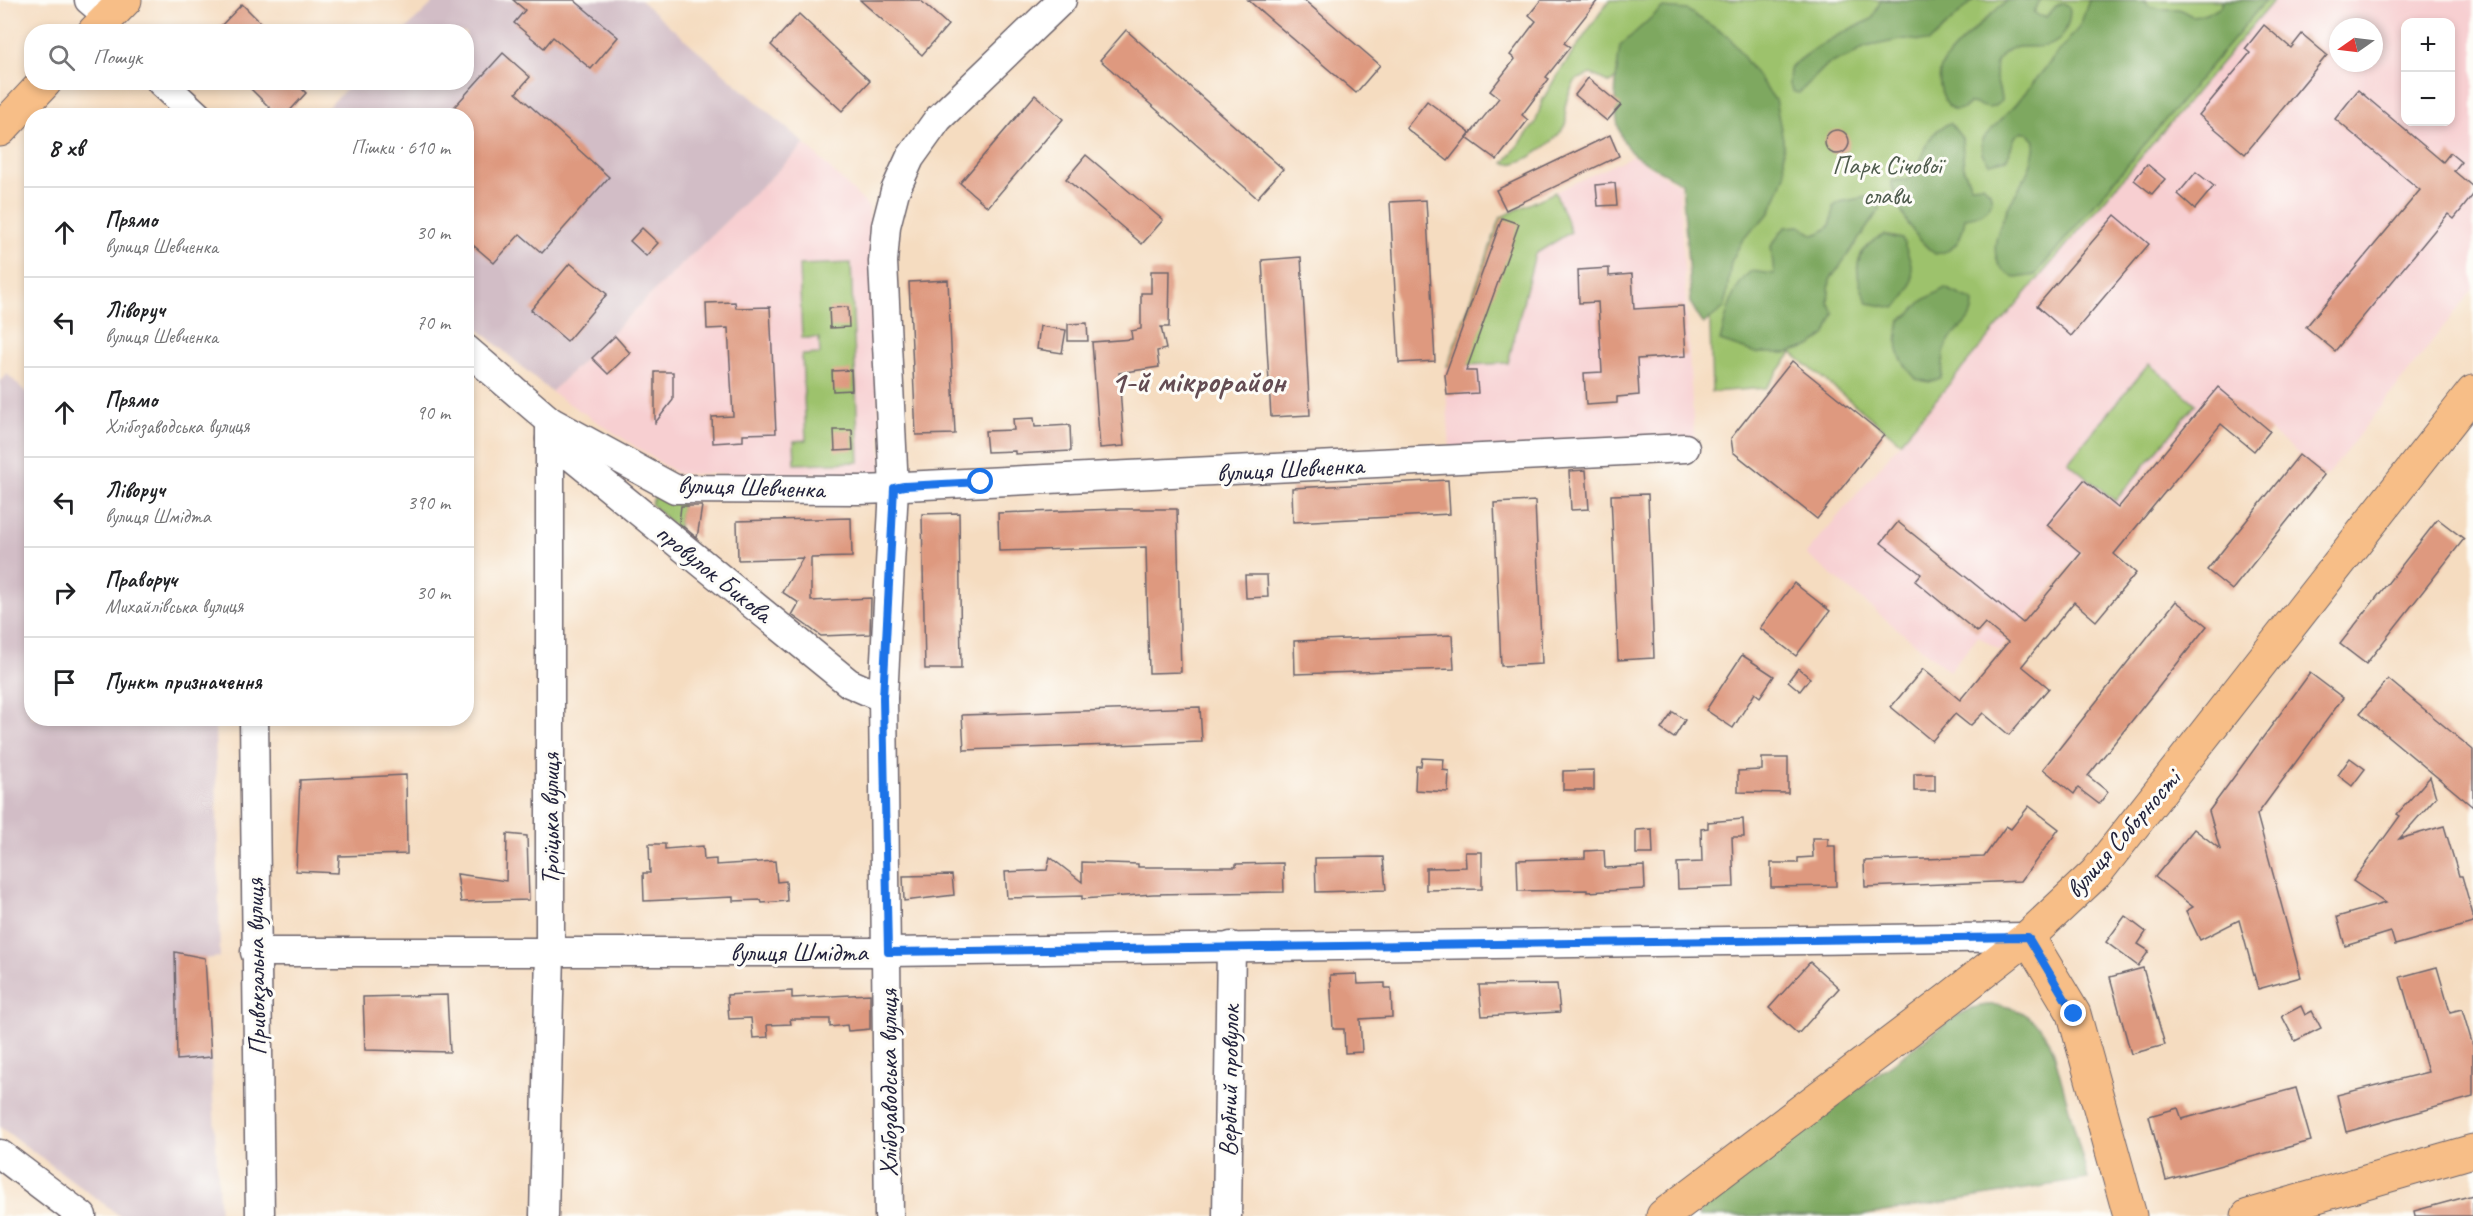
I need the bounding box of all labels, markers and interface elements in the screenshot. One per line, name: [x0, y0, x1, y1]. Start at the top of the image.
north arrow: [2329, 18, 2383, 72]
map controls: [2401, 18, 2455, 126]
button: +: [2401, 18, 2455, 72]
search box: [24, 24, 474, 90]
icon: search: [45, 41, 78, 74]
text: Пошук: [93, 43, 142, 71]
button: −: [2401, 72, 2455, 126]
text: 8 хв: [48, 131, 83, 164]
text: Пішки · 610 m: [351, 135, 450, 160]
park label: Парк Січової слави: [1832, 149, 1947, 212]
text: Прямо: [105, 206, 157, 234]
icon: ahead: [48, 216, 81, 249]
text: 30 m: [416, 220, 450, 245]
text: вулиця Шевченка: [105, 234, 218, 259]
text: Ліворуч: [105, 296, 165, 324]
icon: left: [48, 306, 81, 339]
text: 70 m: [416, 310, 450, 335]
text: вулиця Шевченка: [105, 324, 218, 349]
district label: 1-й мікрорайон: [1111, 361, 1287, 402]
text: Прямо: [105, 386, 157, 414]
icon: ahead: [48, 396, 81, 429]
text: 90 m: [416, 400, 450, 425]
text: Хлібозаводська вулиця: [105, 414, 250, 439]
street label: вулиця Шевченка: [1216, 449, 1367, 489]
street label: вулиця Шевченка: [677, 468, 827, 506]
route start: [967, 468, 993, 494]
text: Ліворуч: [105, 476, 165, 504]
icon: left: [48, 486, 81, 519]
text: 390 m: [407, 490, 450, 515]
text: вулиця Шмідта: [105, 504, 211, 529]
street label: провулок Бикова: [649, 516, 781, 631]
text: Праворуч: [105, 566, 177, 594]
icon: right: [48, 576, 81, 609]
text: 30 m: [416, 580, 450, 605]
text: Михайлівська вулиця: [105, 594, 243, 619]
icon: arrive: [48, 666, 81, 699]
text: Пункт призначення: [105, 668, 262, 696]
street label: Троїцька вулиця: [534, 751, 567, 885]
street label: вулиця Соборності: [2058, 761, 2190, 905]
street label: Привокзальна вулиця: [238, 877, 275, 1056]
street label: вулиця Шмідта: [730, 936, 869, 969]
street label: Хлібозаводська вулиця: [872, 987, 905, 1177]
route end: [2060, 1000, 2086, 1026]
street label: Вербний провулок: [1211, 1002, 1247, 1157]

